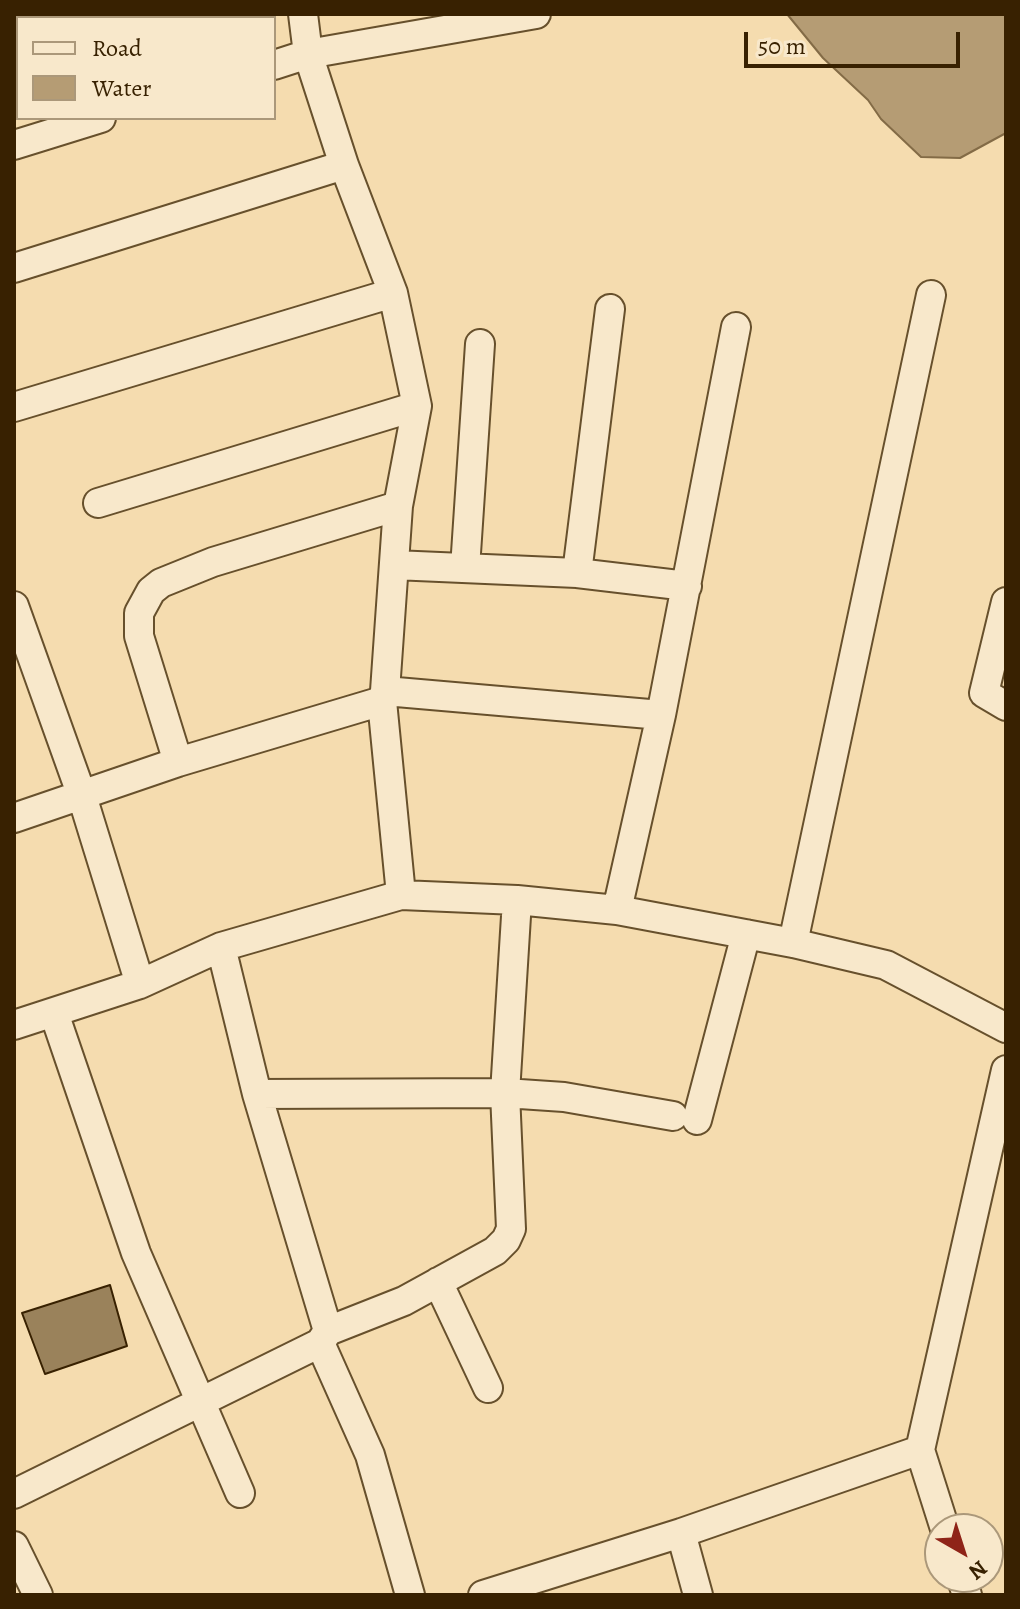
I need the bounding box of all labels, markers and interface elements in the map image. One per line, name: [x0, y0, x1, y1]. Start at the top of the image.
legend: [16, 16, 276, 120]
scale bar: [748, 16, 964, 66]
text: 50 m: [758, 30, 806, 62]
text: Road: [92, 32, 142, 64]
text: Water: [92, 72, 152, 104]
north arrow: [924, 1513, 1004, 1593]
text: N: [962, 1553, 994, 1587]

